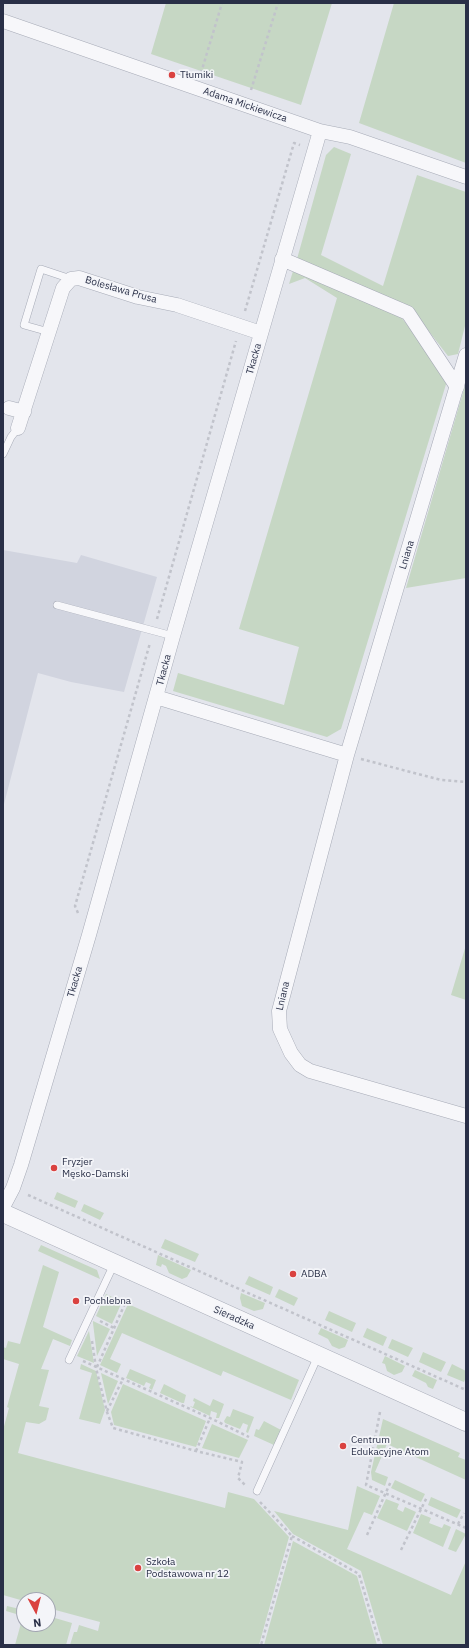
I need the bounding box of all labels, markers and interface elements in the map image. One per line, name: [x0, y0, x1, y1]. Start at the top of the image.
place label: Tłumiki: [180, 69, 213, 81]
marker: Tłumiki: [167, 70, 177, 80]
street label: Adama Mickiewicza: [201, 85, 289, 125]
street label: Bolesława Prusa: [84, 274, 158, 306]
street label: Tkacka: [244, 342, 264, 376]
street label: Lniana: [397, 539, 417, 571]
street label: Tkacka: [154, 653, 174, 687]
street label: Tkacka: [65, 965, 85, 999]
street label: Lniana: [274, 980, 292, 1012]
place label: Fryzjer Męsko-Damski: [62, 1156, 129, 1180]
marker: Fryzjer Męsko-Damski: [49, 1163, 59, 1173]
place label: ADBA: [301, 1268, 327, 1280]
marker: ADBA: [288, 1269, 298, 1279]
place label: Pochlebna: [84, 1295, 131, 1307]
marker: Pochlebna: [71, 1296, 81, 1306]
street label: Sieradzka: [212, 1304, 256, 1332]
place label: Centrum Edukacyjne Atom: [351, 1434, 429, 1458]
marker: Centrum Edukacyjne Atom: [338, 1441, 348, 1451]
place label: Szkoła Podstawowa nr 12: [146, 1556, 229, 1580]
marker: Szkoła Podstawowa nr 12: [133, 1563, 143, 1573]
north arrow: [16, 1592, 56, 1632]
text: N: [33, 1615, 42, 1630]

